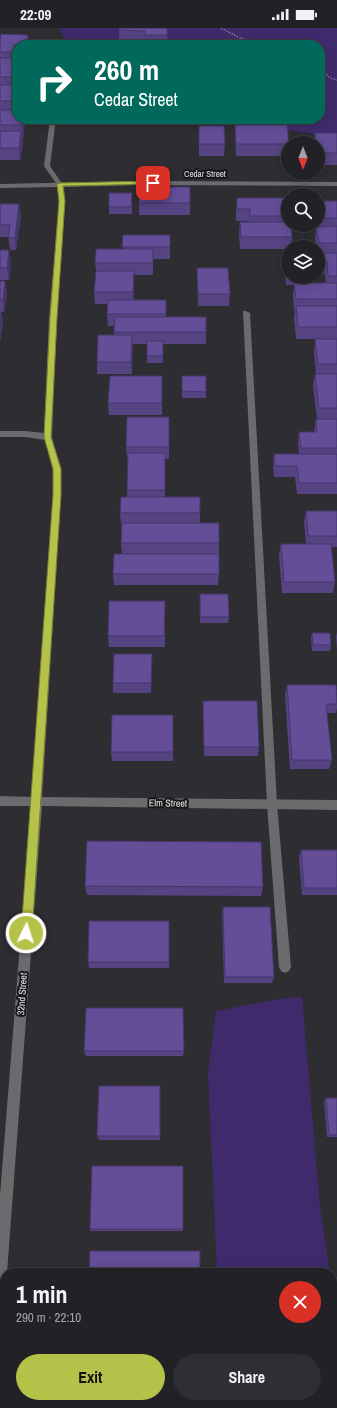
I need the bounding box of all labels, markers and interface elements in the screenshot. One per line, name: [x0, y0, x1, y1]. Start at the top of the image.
text: 22:09: [20, 4, 51, 25]
text: 260 m: [94, 51, 159, 89]
icon: right: [28, 56, 80, 108]
text: Cedar Street: [94, 87, 178, 112]
north arrow: [281, 136, 325, 180]
map controls: [281, 136, 325, 284]
pin: [136, 166, 170, 200]
street label: Cedar Street: [184, 168, 226, 180]
icon: arrive: [142, 172, 164, 194]
button: search: [281, 188, 325, 232]
button: layers: [281, 240, 325, 284]
street label: Elm Street: [149, 796, 188, 810]
position arrow: [5, 912, 47, 954]
street label: 32nd Street: [14, 972, 30, 1016]
text: 1 min: [16, 1278, 67, 1310]
button: close: [279, 1281, 321, 1323]
text: 290 m · 22:10: [16, 1309, 81, 1326]
button: Exit: [16, 1354, 165, 1400]
button: Share: [173, 1354, 321, 1400]

